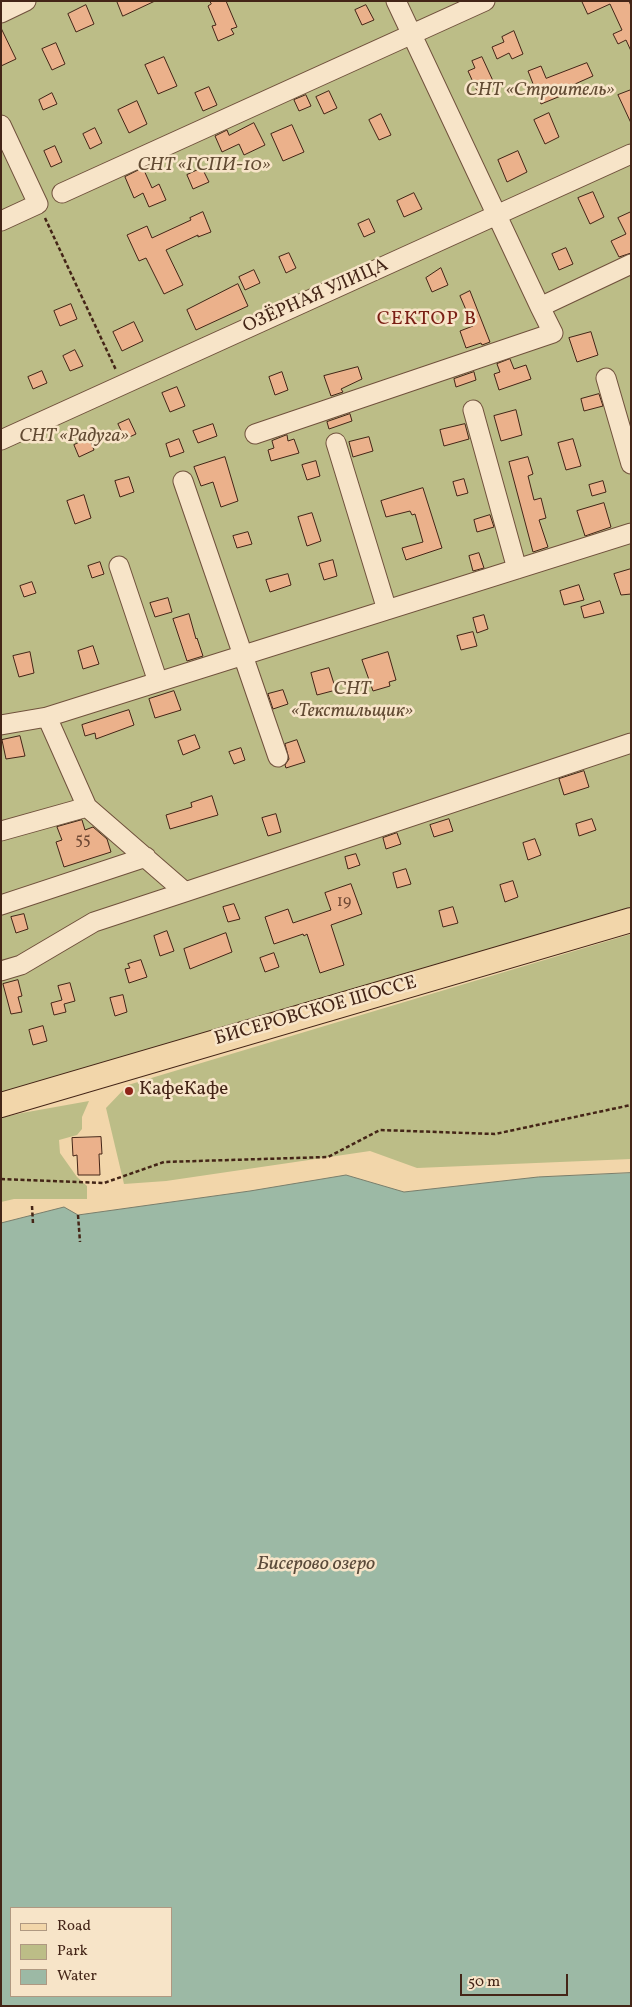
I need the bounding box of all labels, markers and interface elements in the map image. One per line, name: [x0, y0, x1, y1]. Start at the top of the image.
park label: СНТ «Строитель»: [465, 81, 615, 103]
park label: СНТ «ГСПИ-10»: [137, 156, 271, 178]
street label: ОЗЁРНАЯ УЛИЦА: [240, 255, 392, 339]
district label: СЕКТОР В: [376, 308, 478, 332]
park label: СНТ «Радуга»: [19, 427, 129, 449]
park label: СНТ «Текстильщик»: [291, 680, 413, 724]
house number: 55: [75, 831, 91, 851]
house number: 19: [337, 893, 351, 913]
street label: БИСЕРОВСКОЕ ШОССЕ: [212, 972, 420, 1052]
place label: КафеКафе: [139, 1080, 228, 1102]
marker: КафеКафе: [123, 1085, 135, 1097]
water label: Бисерово озеро: [257, 1553, 375, 1577]
legend: [10, 1907, 172, 1997]
text: Road: [57, 1916, 91, 1937]
text: Park: [57, 1941, 88, 1962]
scale bar: [462, 1964, 570, 1996]
text: Water: [57, 1966, 97, 1987]
text: 50 m: [468, 1972, 500, 1993]

